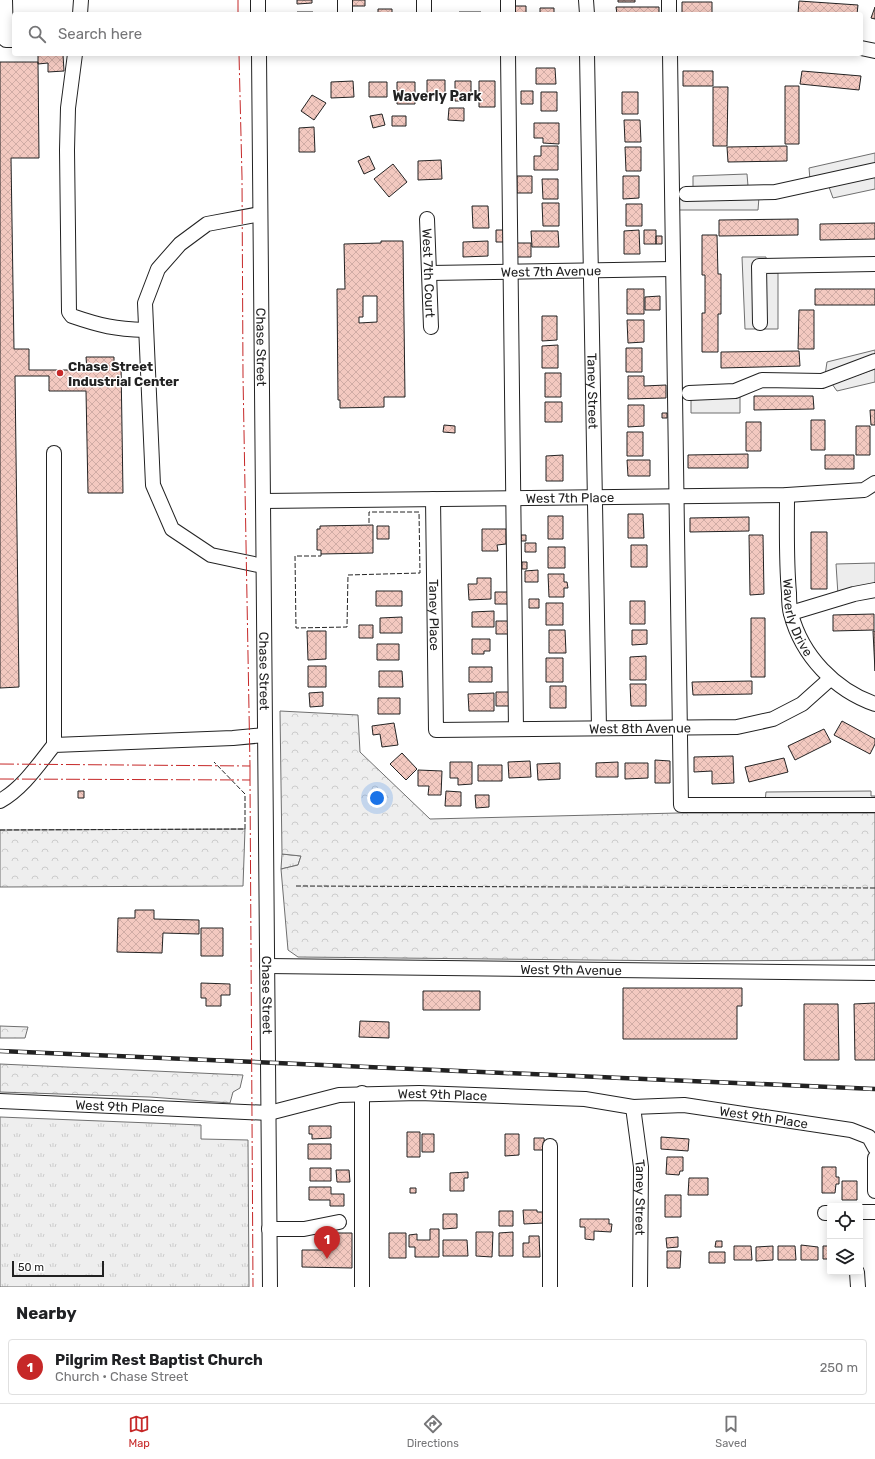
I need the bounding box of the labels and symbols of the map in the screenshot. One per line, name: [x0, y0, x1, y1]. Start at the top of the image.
district label: Waverly Park: [392, 88, 482, 105]
street label: West 7th Court: [420, 228, 438, 318]
street label: West 7th Avenue: [501, 263, 601, 279]
street label: Chase Street: [254, 308, 269, 386]
street label: Taney Street: [585, 353, 601, 429]
place label: Chase Street Industrial Center: [68, 359, 179, 389]
marker: Chase Street Industrial Center: [55, 368, 65, 378]
street label: West 7th Place: [526, 489, 614, 505]
street label: Waverly Drive: [780, 578, 816, 659]
street label: Taney Place: [427, 579, 442, 651]
street label: Chase Street: [257, 632, 272, 710]
street label: West 8th Avenue: [589, 720, 691, 736]
your location: [367, 788, 387, 808]
street label: Chase Street: [260, 956, 275, 1034]
street label: West 9th Avenue: [520, 961, 622, 978]
street label: West 9th Place: [398, 1085, 487, 1103]
street label: West 9th Place: [75, 1097, 165, 1116]
street label: West 9th Place: [718, 1103, 809, 1131]
street label: Taney Street: [633, 1158, 649, 1236]
pin: 1: [314, 1226, 340, 1259]
scale bar: [12, 1259, 104, 1278]

